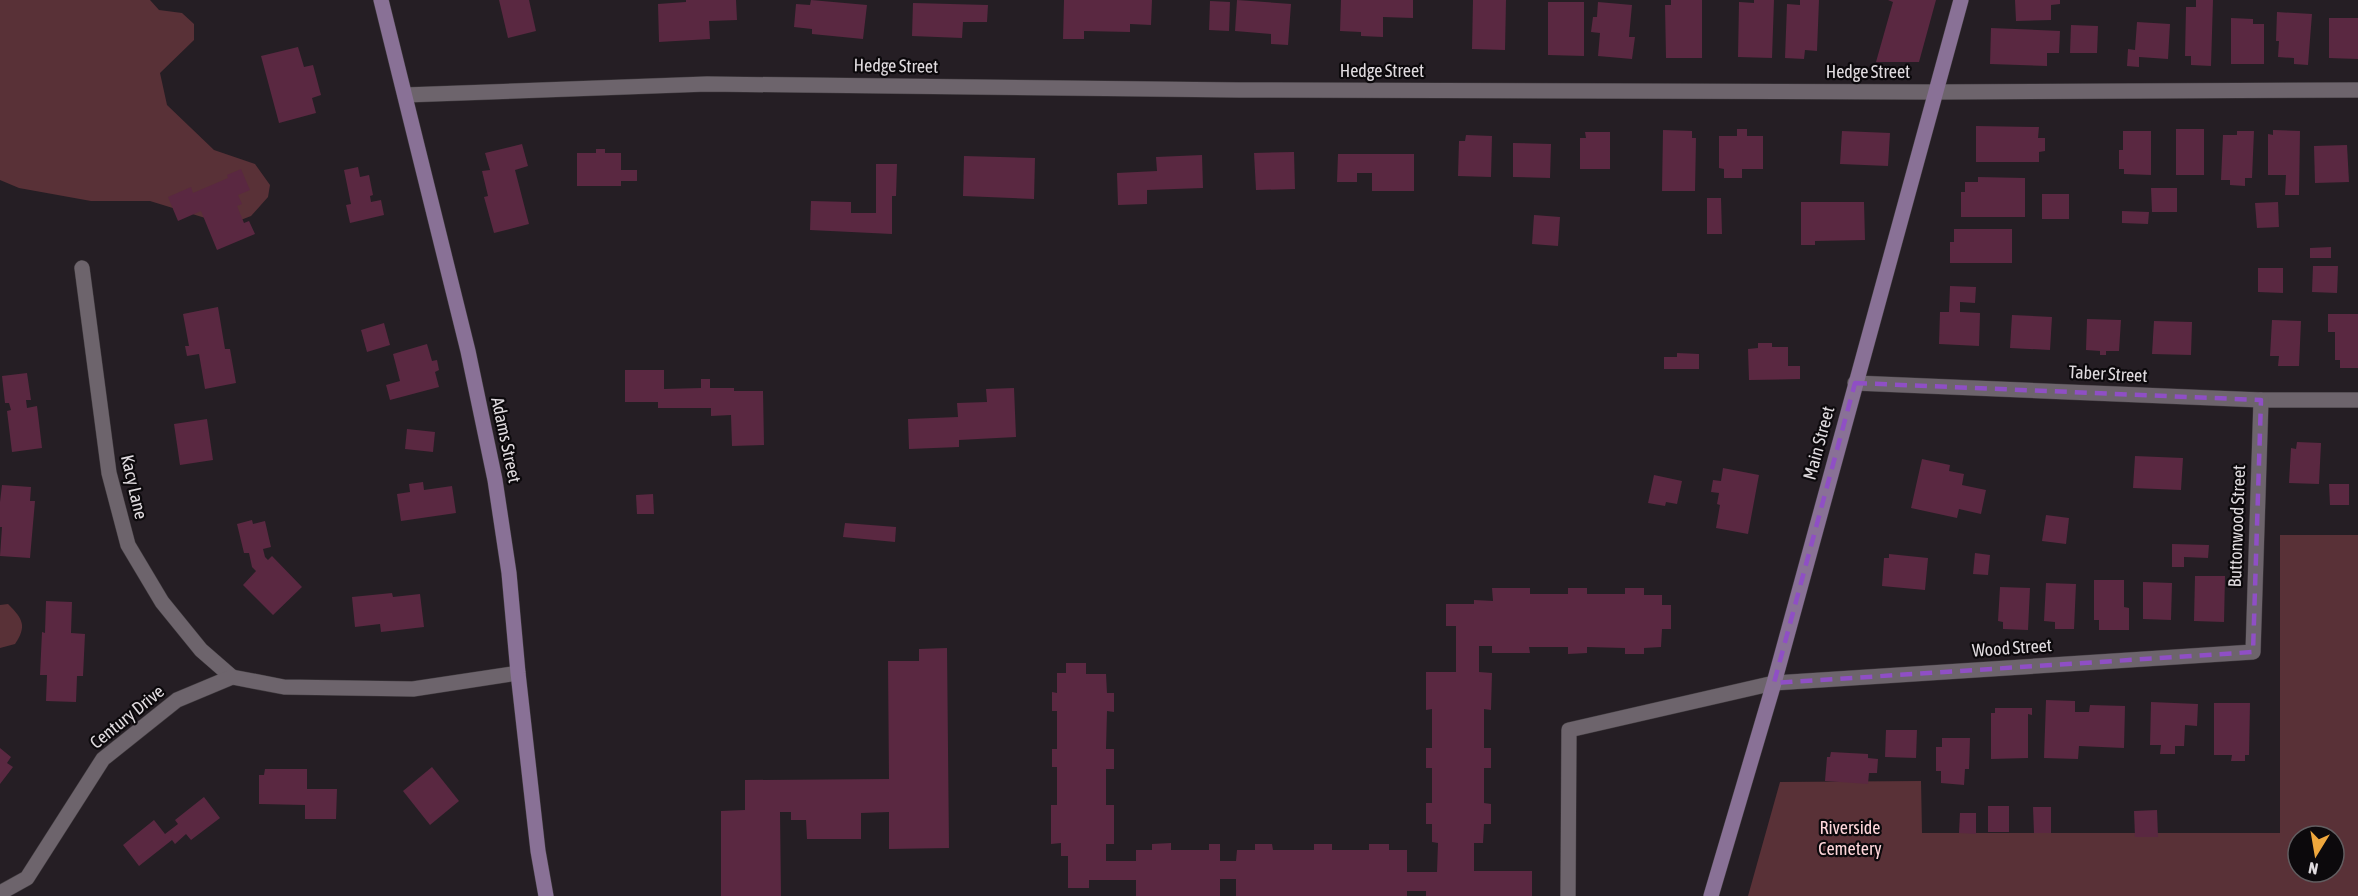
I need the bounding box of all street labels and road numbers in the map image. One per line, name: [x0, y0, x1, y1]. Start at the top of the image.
street label: Hedge Street: [854, 54, 938, 77]
street label: Hedge Street: [1340, 60, 1424, 81]
street label: Hedge Street: [1826, 61, 1910, 82]
street label: Taber Street: [2068, 361, 2148, 386]
street label: Adams Street: [487, 395, 526, 485]
street label: Main Street: [1799, 404, 1838, 482]
street label: Kacy Lane: [117, 453, 152, 521]
street label: Buttonwood Street: [2224, 464, 2249, 588]
street label: Wood Street: [1971, 634, 2053, 661]
street label: Century Drive: [85, 680, 168, 753]

